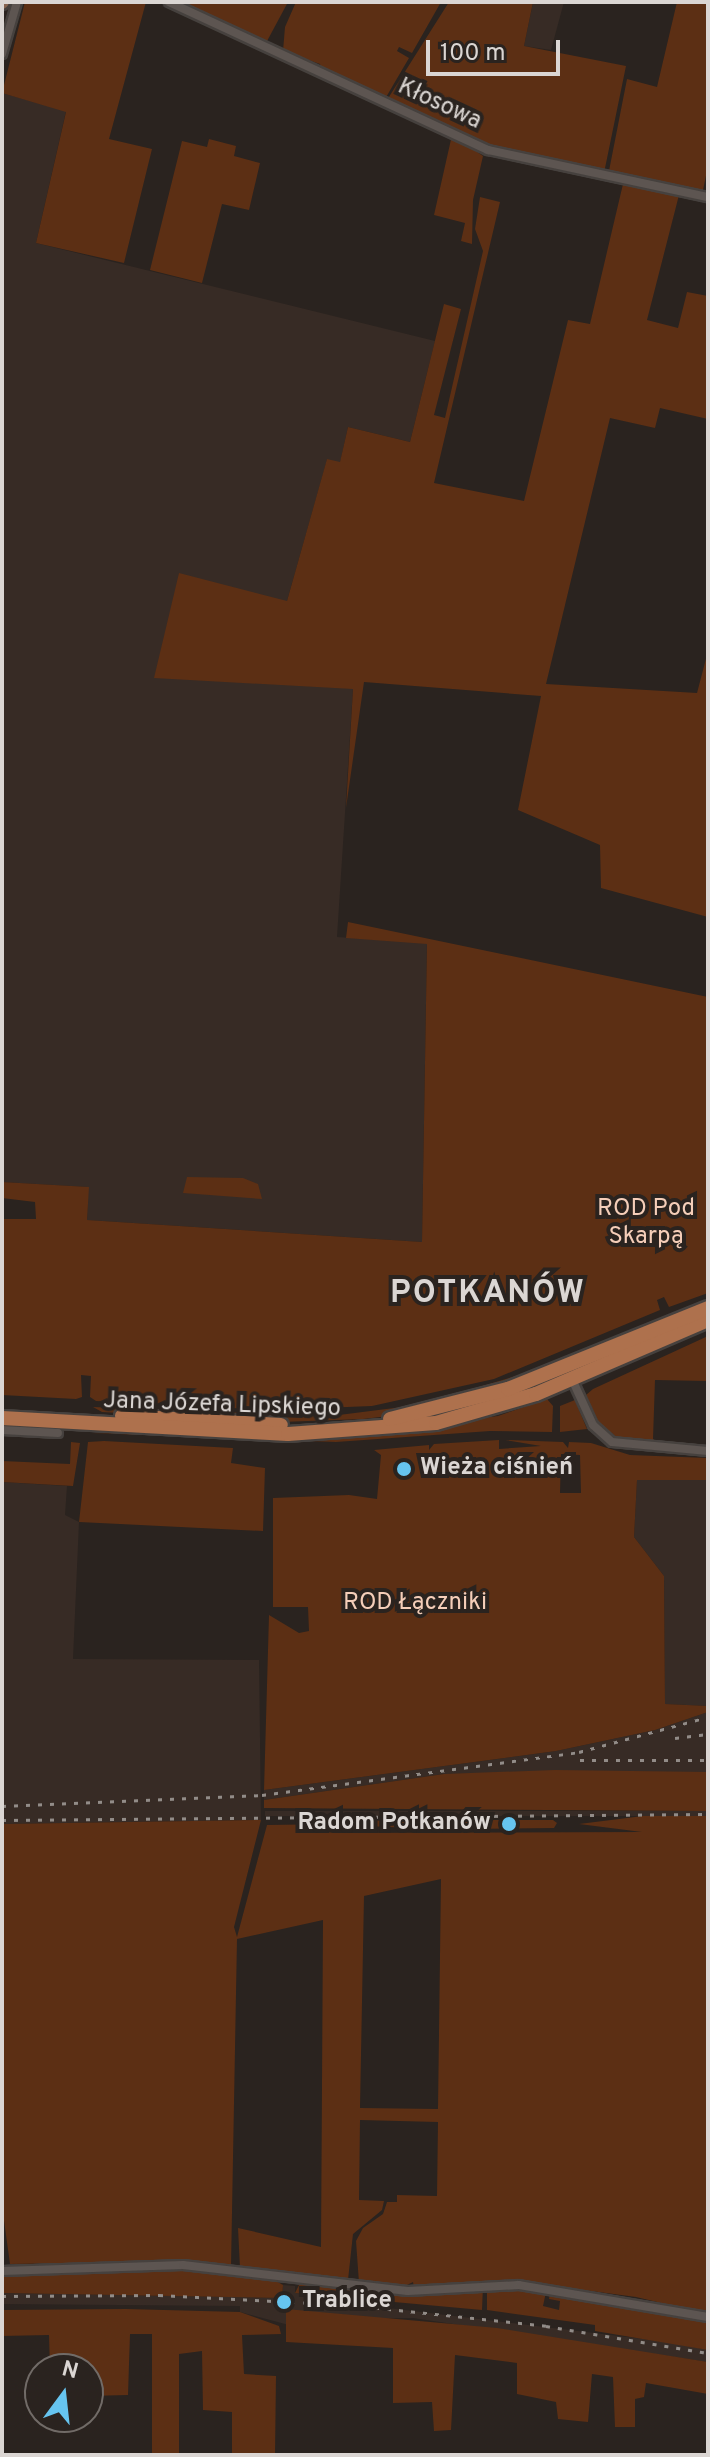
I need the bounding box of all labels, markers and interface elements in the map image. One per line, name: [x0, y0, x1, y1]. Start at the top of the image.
scale bar: [430, 24, 564, 74]
text: 100 m: [440, 39, 506, 69]
street label: Kłosowa: [393, 73, 485, 137]
park label: ROD Pod Skarpą: [597, 1196, 695, 1252]
district label: POTKANÓW: [390, 1275, 586, 1313]
street label: Jana Józefa Lipskiego: [103, 1387, 341, 1425]
place label: Wieża ciśnień: [420, 1455, 573, 1483]
marker: Wieża ciśnień: [395, 1460, 413, 1478]
park label: ROD Łączniki: [343, 1590, 487, 1618]
place label: Radom Potkanów: [298, 1810, 491, 1838]
marker: Radom Potkanów: [498, 1813, 520, 1835]
place label: Trablice: [302, 2288, 392, 2316]
marker: Trablice: [273, 2291, 295, 2313]
north arrow: [24, 2353, 104, 2433]
text: N: [59, 2356, 81, 2386]

